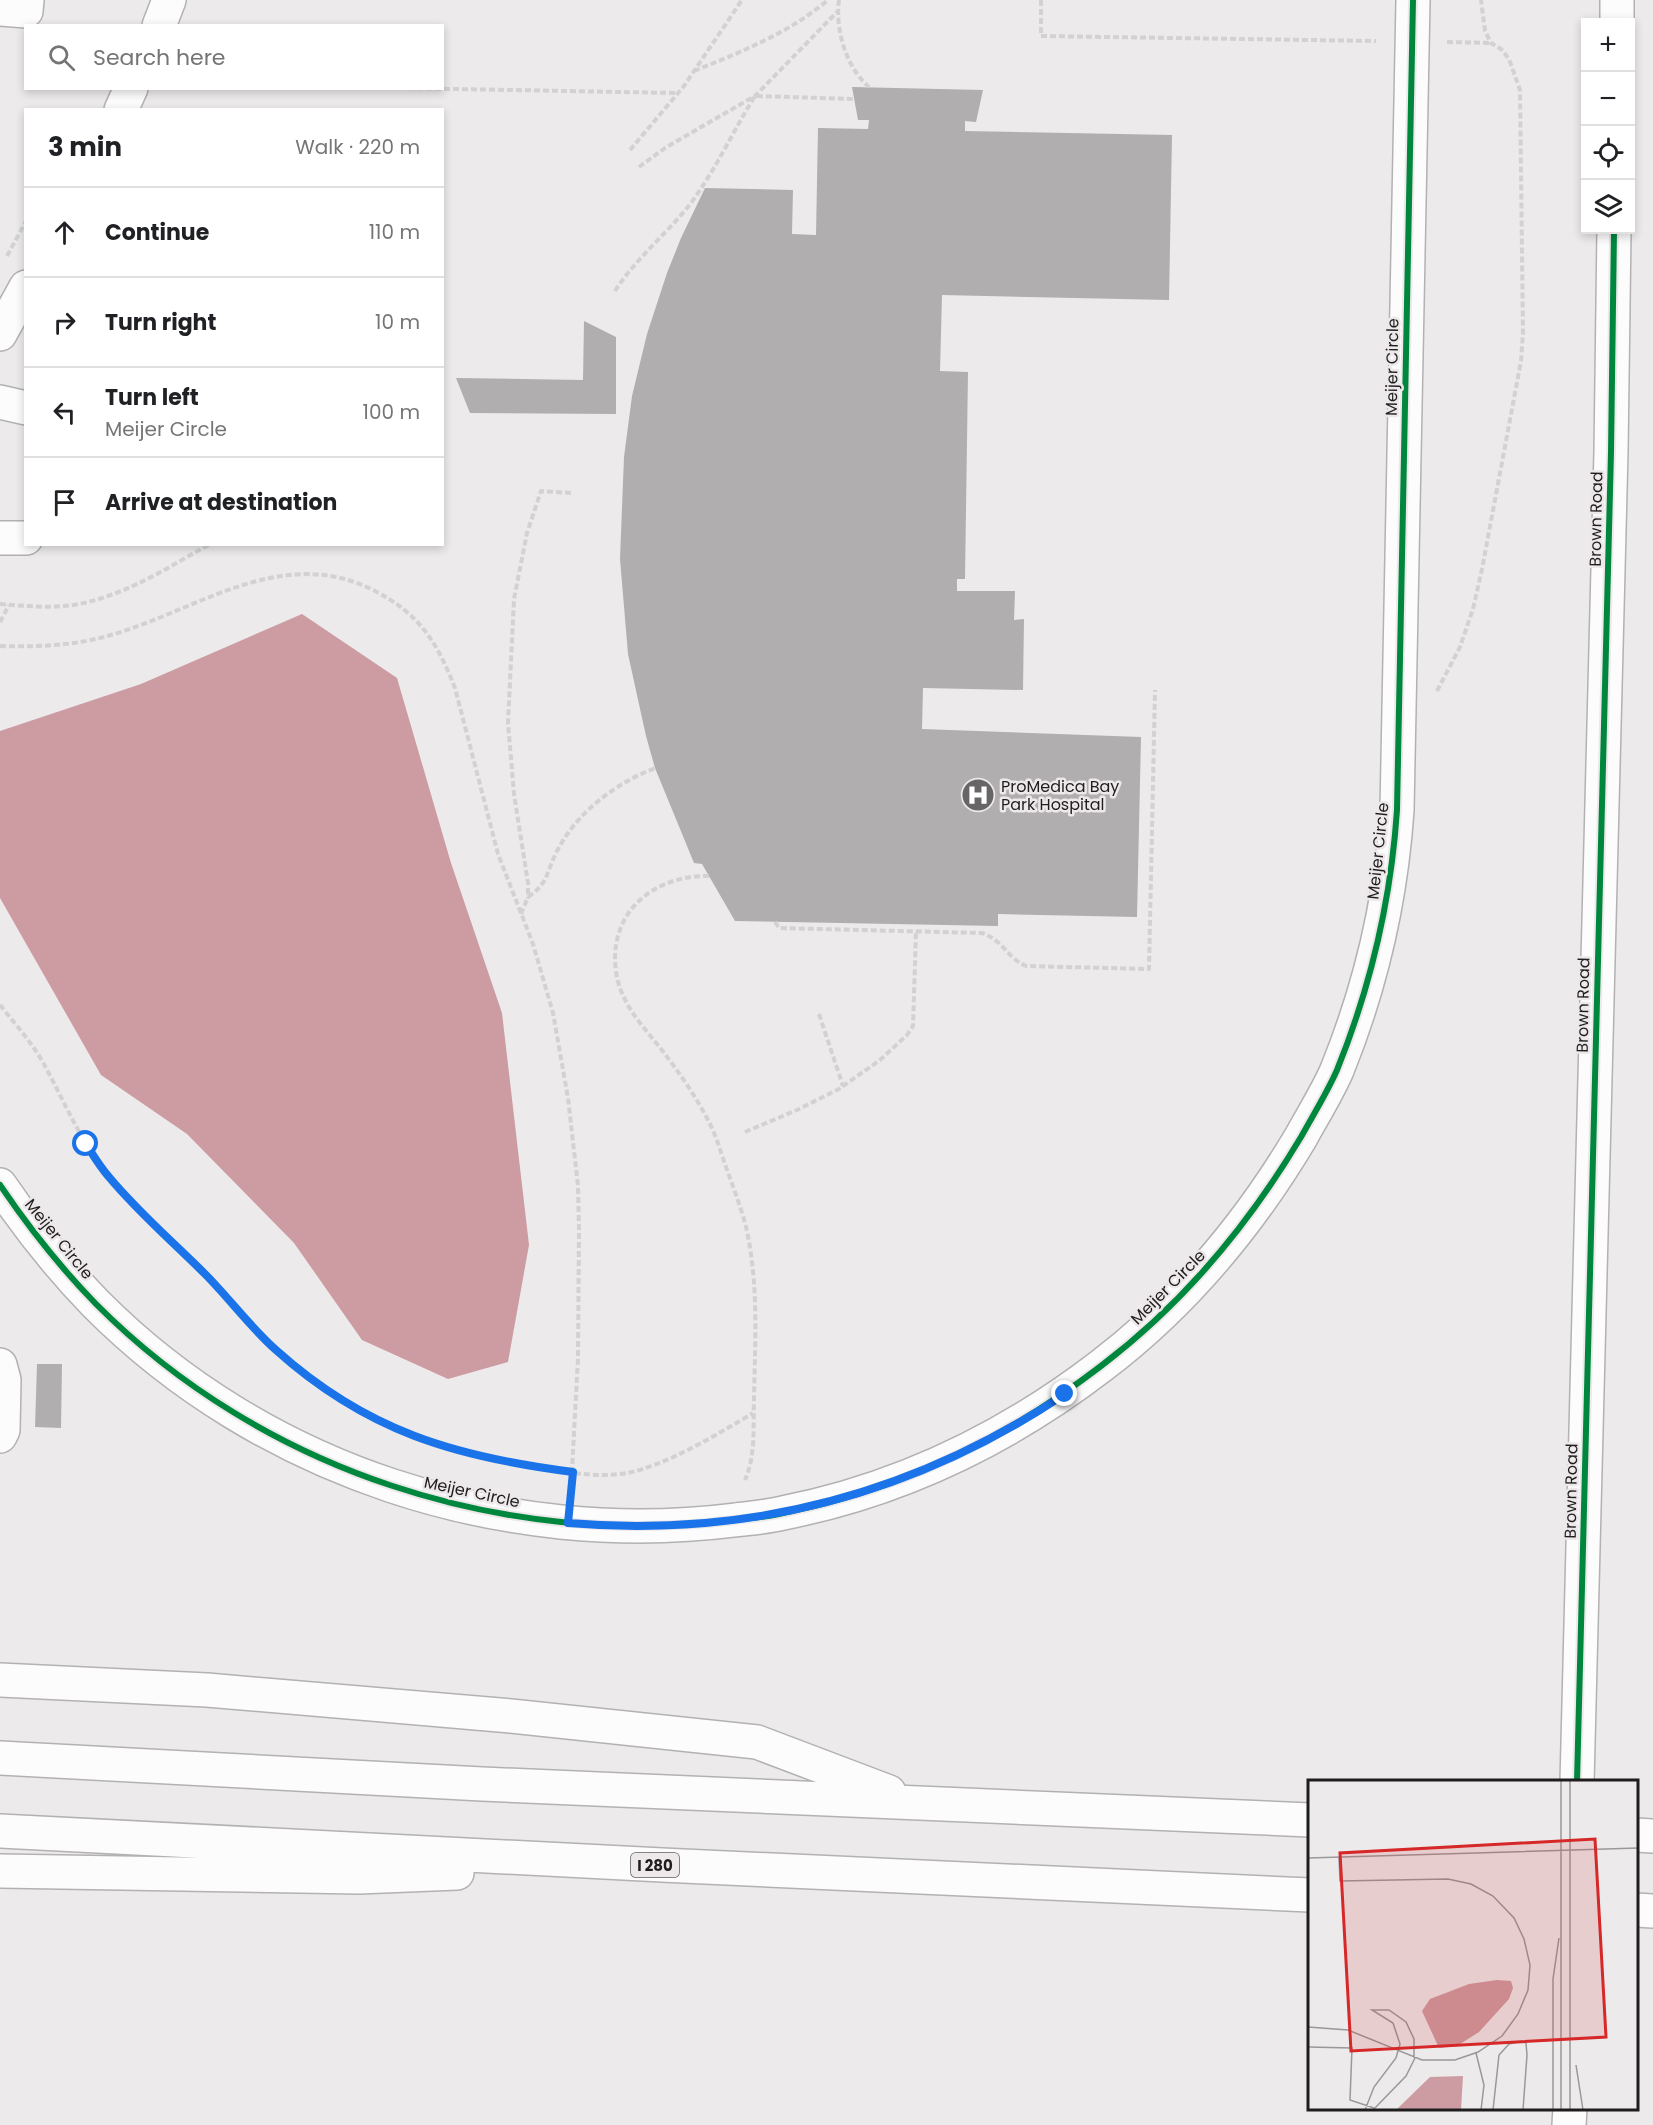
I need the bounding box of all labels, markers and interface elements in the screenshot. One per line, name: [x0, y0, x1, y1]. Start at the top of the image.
map controls: [1581, 18, 1635, 234]
button: +: [1581, 18, 1635, 72]
search box: [24, 24, 444, 90]
icon: search: [45, 41, 78, 74]
text: Search here: [93, 42, 226, 73]
button: −: [1581, 72, 1635, 126]
button: locate: [1581, 126, 1635, 180]
text: 3 min: [48, 129, 122, 165]
text: Walk · 220 m: [295, 133, 420, 161]
button: layers: [1581, 180, 1635, 234]
icon: ahead: [48, 216, 81, 249]
text: Continue: [105, 217, 209, 248]
text: 110 m: [369, 218, 420, 246]
icon: right: [48, 306, 81, 339]
text: Turn right: [105, 307, 216, 338]
text: 10 m: [375, 308, 420, 336]
street label: Meijer Circle: [1380, 318, 1404, 416]
text: Turn left: [105, 382, 199, 413]
icon: left: [48, 396, 81, 429]
text: 100 m: [363, 398, 420, 426]
text: Meijer Circle: [105, 415, 227, 443]
street label: Brown Road: [1584, 471, 1608, 567]
icon: arrive: [48, 486, 81, 519]
text: Arrive at destination: [105, 487, 337, 518]
place label: ProMedica Bay Park Hospital: [1001, 775, 1119, 816]
hospital icon: ProMedica Bay Park Hospital: [960, 777, 996, 813]
street label: Meijer Circle: [1361, 801, 1395, 901]
street label: Brown Road: [1571, 957, 1595, 1053]
route start: [72, 1130, 98, 1156]
street label: Meijer Circle: [19, 1194, 99, 1284]
street label: Meijer Circle: [1125, 1244, 1211, 1330]
route end: [1051, 1380, 1077, 1406]
street label: Brown Road: [1559, 1443, 1583, 1539]
street label: Meijer Circle: [422, 1471, 522, 1513]
inset map: [1308, 1780, 1638, 2110]
road number: I 280: [631, 1853, 679, 1877]

